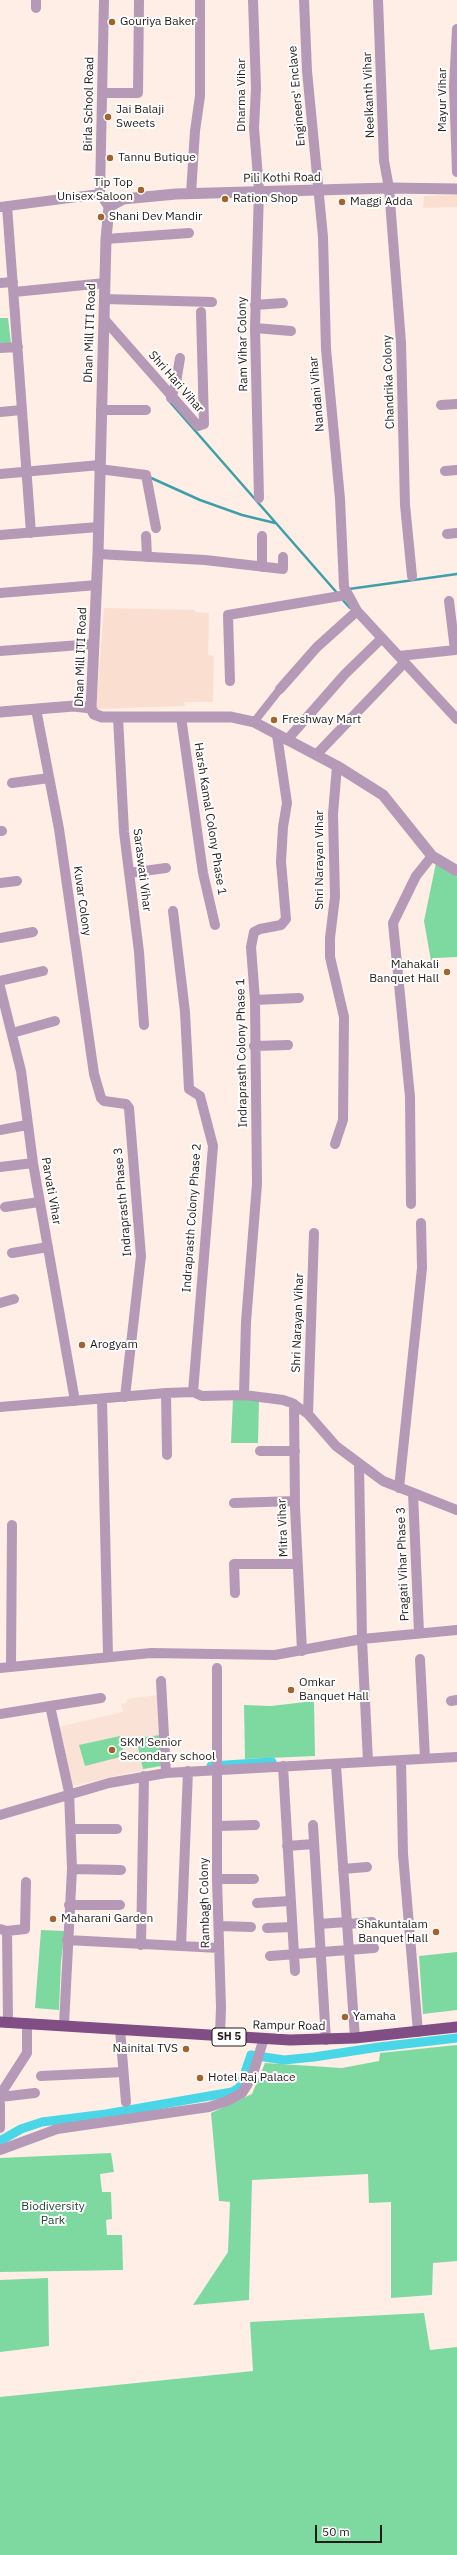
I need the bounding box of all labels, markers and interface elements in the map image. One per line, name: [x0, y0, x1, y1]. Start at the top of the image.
place label: Gouriya Baker: [120, 15, 196, 29]
marker: Gouriya Baker: [107, 17, 117, 27]
street label: Engineers' Enclave: [285, 45, 309, 147]
street label: Neelkanth Vihar: [360, 52, 378, 138]
street label: Birla School Road: [81, 57, 97, 151]
street label: Dharma Vihar: [235, 58, 249, 132]
street label: Mayur Vihar: [436, 68, 450, 132]
place label: Jai Balaji Sweets: [116, 103, 164, 131]
marker: Jai Balaji Sweets: [103, 112, 113, 122]
place label: Tannu Butique: [118, 151, 196, 165]
marker: Tannu Butique: [105, 153, 115, 163]
street label: Pili Kothi Road: [243, 170, 321, 186]
place label: Tip Top Unisex Saloon: [57, 176, 133, 204]
marker: Tip Top Unisex Saloon: [136, 185, 146, 195]
place label: Ration Shop: [233, 192, 298, 206]
marker: Ration Shop: [220, 194, 230, 204]
place label: Maggi Adda: [350, 195, 413, 209]
marker: Maggi Adda: [337, 197, 347, 207]
place label: Shani Dev Mandir: [109, 210, 202, 224]
marker: Shani Dev Mandir: [96, 212, 106, 222]
street label: Dhan Mill ITI Road: [81, 283, 99, 383]
street label: Ram Vihar Colony: [235, 296, 251, 392]
street label: Chandrika Colony: [380, 335, 398, 429]
street label: Shri Hari Vihar: [145, 348, 207, 416]
street label: Nandani Vihar: [307, 356, 327, 432]
street label: Dhan Mill ITI Road: [72, 607, 90, 707]
place label: Freshway Mart: [282, 713, 361, 727]
marker: Freshway Mart: [269, 715, 279, 725]
street label: Harsh Kamal Colony Phase 1: [191, 742, 229, 896]
street label: Shri Narayan Vihar: [313, 810, 327, 910]
street label: Saraswati Vihar: [130, 828, 154, 912]
street label: Kuvar Colony: [70, 865, 94, 937]
place label: Mahakali Banquet Hall: [369, 958, 439, 986]
marker: Mahakali Banquet Hall: [442, 967, 452, 977]
street label: Indraprasth Colony Phase 1: [233, 978, 251, 1128]
street label: Indraprasth Colony Phase 2: [180, 1143, 204, 1293]
street label: Indraprasth Phase 3: [111, 1147, 135, 1257]
street label: Parvati Vihar: [38, 1156, 64, 1226]
street label: Shri Narayan Vihar: [289, 1273, 307, 1373]
place label: Arogyam: [90, 1338, 138, 1352]
marker: Arogyam: [77, 1340, 87, 1350]
street label: Mitra Vihar: [275, 1499, 291, 1557]
street label: Pragati Vihar Phase 3: [394, 1507, 412, 1621]
place label: Omkar Banquet Hall: [299, 1676, 369, 1704]
marker: Omkar Banquet Hall: [286, 1685, 296, 1695]
place label: SKM Senior Secondary school: [120, 1736, 215, 1764]
marker: SKM Senior Secondary school: [107, 1745, 117, 1755]
street label: Rambagh Colony: [197, 1858, 213, 1948]
place label: Maharani Garden: [61, 1912, 153, 1926]
marker: Maharani Garden: [48, 1914, 58, 1924]
place label: Shakuntalam Banquet Hall: [357, 1918, 428, 1946]
marker: Shakuntalam Banquet Hall: [431, 1927, 441, 1937]
place label: Yamaha: [353, 2010, 396, 2024]
marker: Yamaha: [340, 2012, 350, 2022]
street label: Rampur Road: [252, 2018, 326, 2034]
road number: SH 5: [212, 2028, 246, 2046]
place label: Nainital TVS: [112, 2042, 178, 2056]
marker: Nainital TVS: [181, 2044, 191, 2054]
place label: Hotel Raj Palace: [208, 2071, 296, 2085]
marker: Hotel Raj Palace: [195, 2073, 205, 2083]
park label: Biodiversity Park: [21, 2200, 85, 2228]
scale bar: [317, 2517, 384, 2543]
text: 50 m: [322, 2524, 350, 2539]

